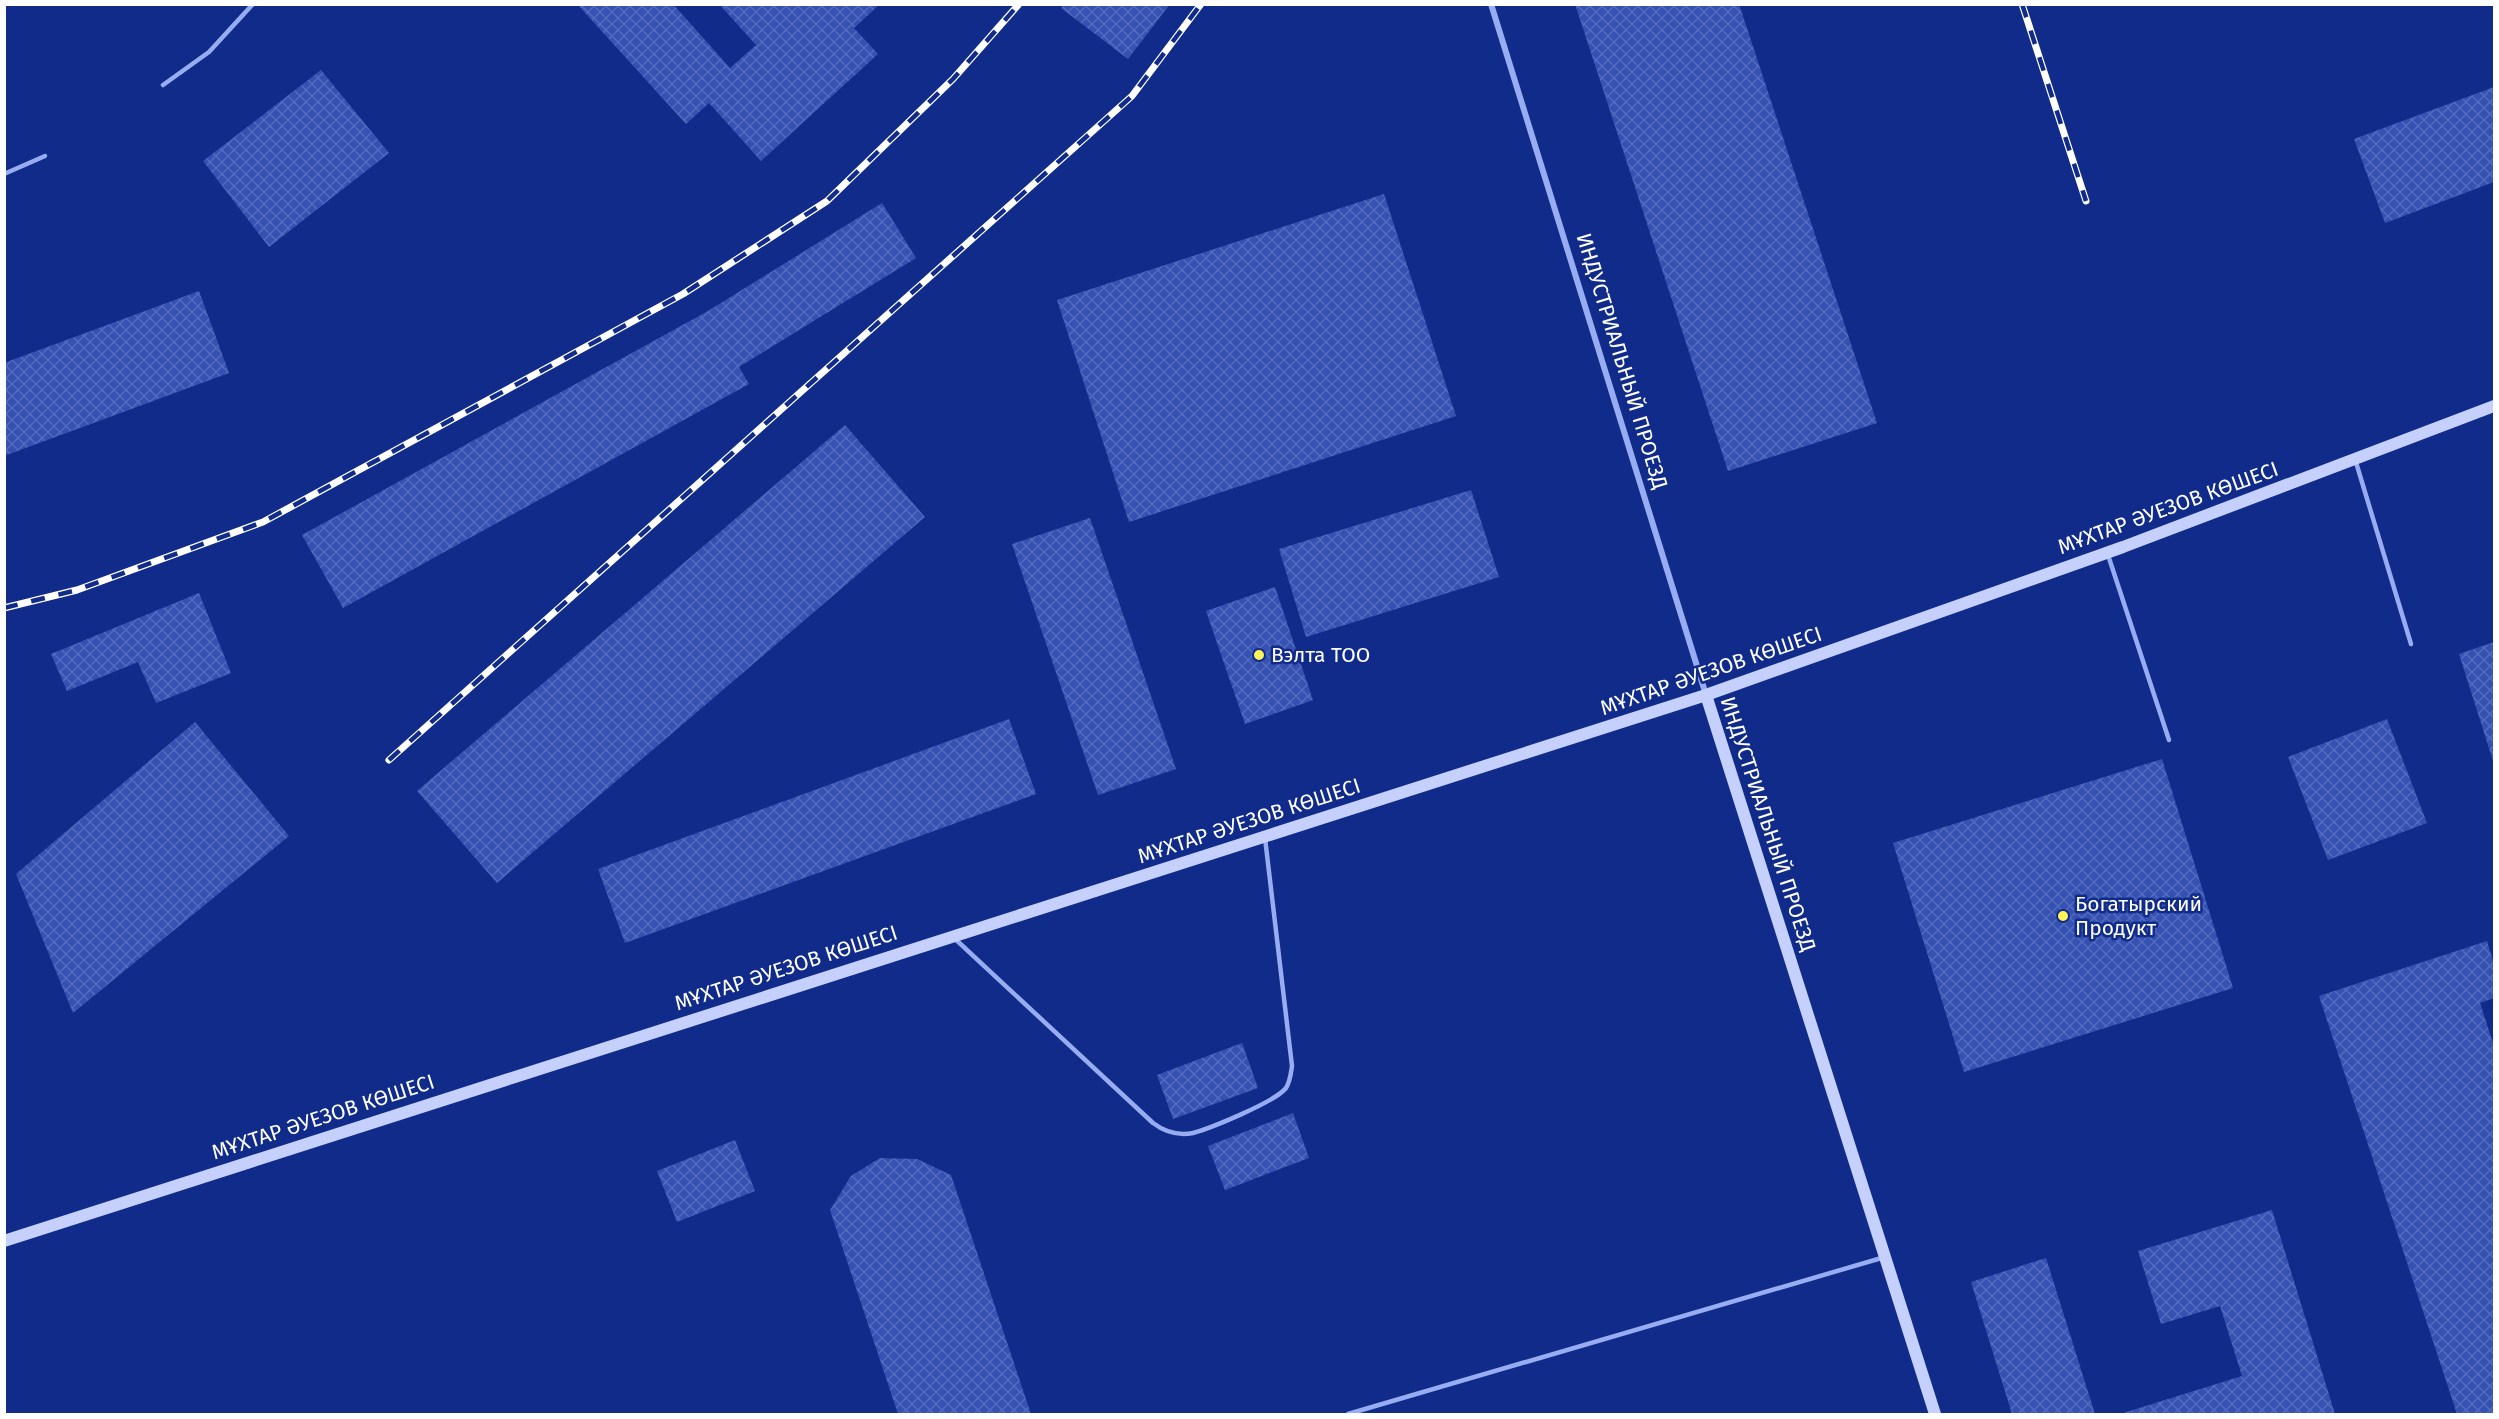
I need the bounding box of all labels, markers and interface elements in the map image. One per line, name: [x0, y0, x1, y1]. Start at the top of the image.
street label: ИНДУСТРИАЛЬНЫЙ ПРОЕЗД: [1571, 230, 1673, 492]
street label: МҰХТАР ӘУЕЗОВ КӨШЕСІ: [2054, 456, 2282, 560]
street label: МҰХТАР ӘУЕЗОВ КӨШЕСІ: [1597, 621, 1825, 721]
place label: Вэлта ТОО: [1271, 642, 1370, 668]
marker: Вэлта ТОО: [1252, 648, 1266, 662]
street label: ИНДУСТРИАЛЬНЫЙ ПРОЕЗД: [1714, 693, 1822, 955]
street label: МҰХТАР ӘУЕЗОВ КӨШЕСІ: [1134, 773, 1364, 869]
place label: Богатырский Продукт: [2075, 891, 2202, 941]
marker: Богатырский Продукт: [2056, 909, 2070, 923]
street label: МҰХТАР ӘУЕЗОВ КӨШЕСІ: [671, 920, 901, 1016]
street label: МҰХТАР ӘУЕЗОВ КӨШЕСІ: [208, 1069, 438, 1165]

